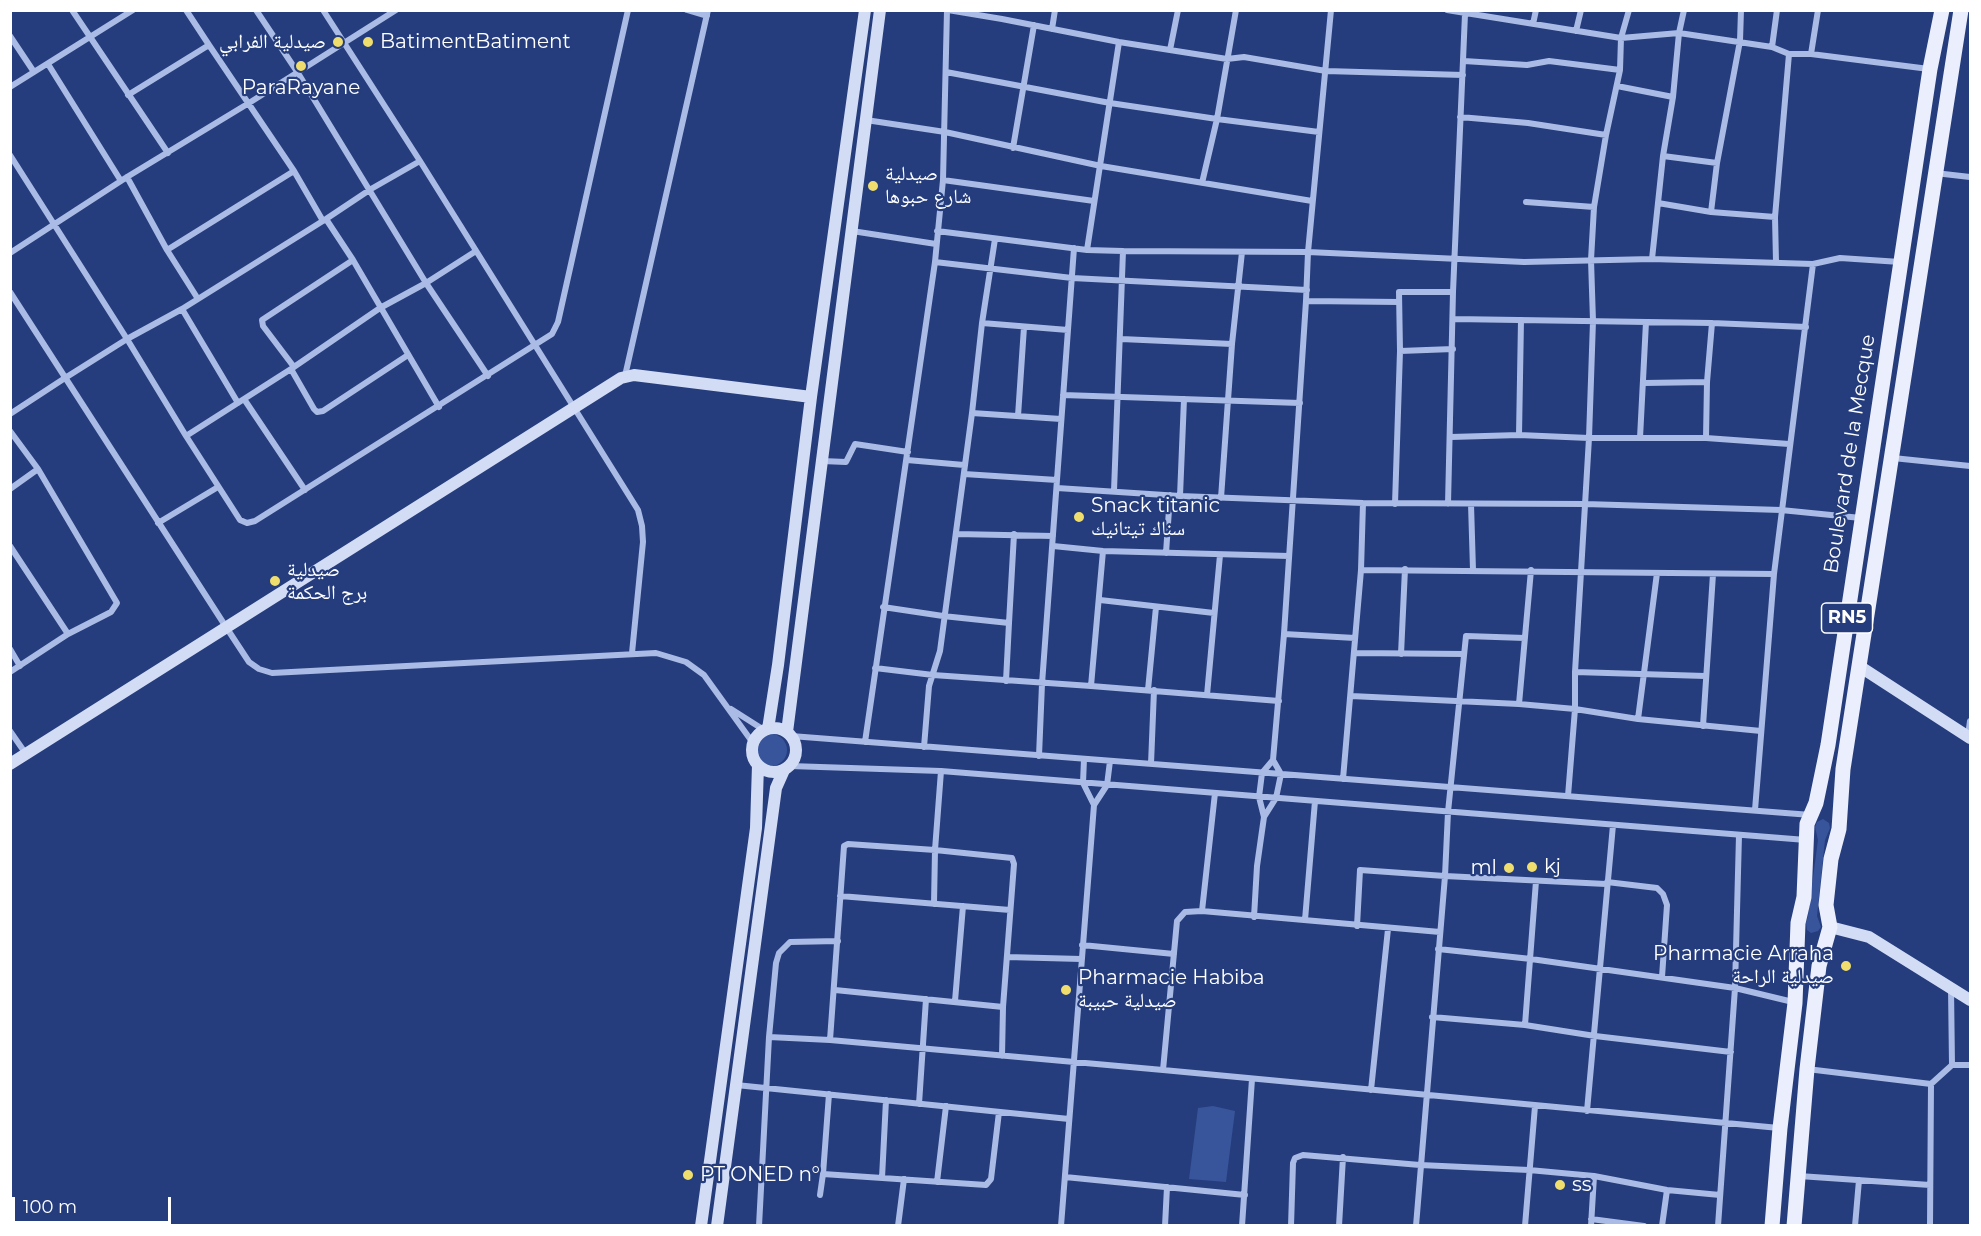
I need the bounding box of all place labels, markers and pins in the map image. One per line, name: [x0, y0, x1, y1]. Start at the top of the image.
place label: صيدلية الفرابي: [219, 30, 326, 54]
place label: BatimentBatiment: [380, 30, 571, 54]
marker: صيدلية الفرابي: [331, 35, 345, 49]
marker: BatimentBatiment: [361, 35, 375, 49]
marker: ParaRayane: [294, 59, 308, 73]
place label: ParaRayane: [242, 76, 360, 100]
place label: صيدلية شارع حبوها: [885, 162, 971, 209]
marker: صيدلية شارع حبوها: [866, 179, 880, 193]
place label: Snack titanic سناك تيتانيك: [1091, 494, 1220, 541]
marker: Snack titanic سناك تيتانيك: [1072, 510, 1086, 524]
place label: صيدلية برج الحكمة: [287, 558, 367, 605]
marker: صيدلية برج الحكمة: [268, 574, 282, 588]
place label: kj: [1544, 855, 1561, 879]
place label: ml: [1470, 856, 1497, 880]
marker: kj: [1525, 860, 1539, 874]
marker: ml: [1502, 861, 1516, 875]
place label: Pharmacie Arraha صيدلية الراحة: [1653, 942, 1834, 989]
marker: Pharmacie Arraha صيدلية الراحة: [1839, 959, 1853, 973]
place label: Pharmacie Habiba صيدلية حبيبة: [1078, 966, 1265, 1013]
marker: Pharmacie Habiba صيدلية حبيبة: [1059, 983, 1073, 997]
place label: PT ONED n°: [700, 1163, 820, 1187]
marker: PT ONED n°: [681, 1168, 695, 1182]
place label: ss: [1572, 1173, 1592, 1197]
marker: ss: [1553, 1178, 1567, 1192]

